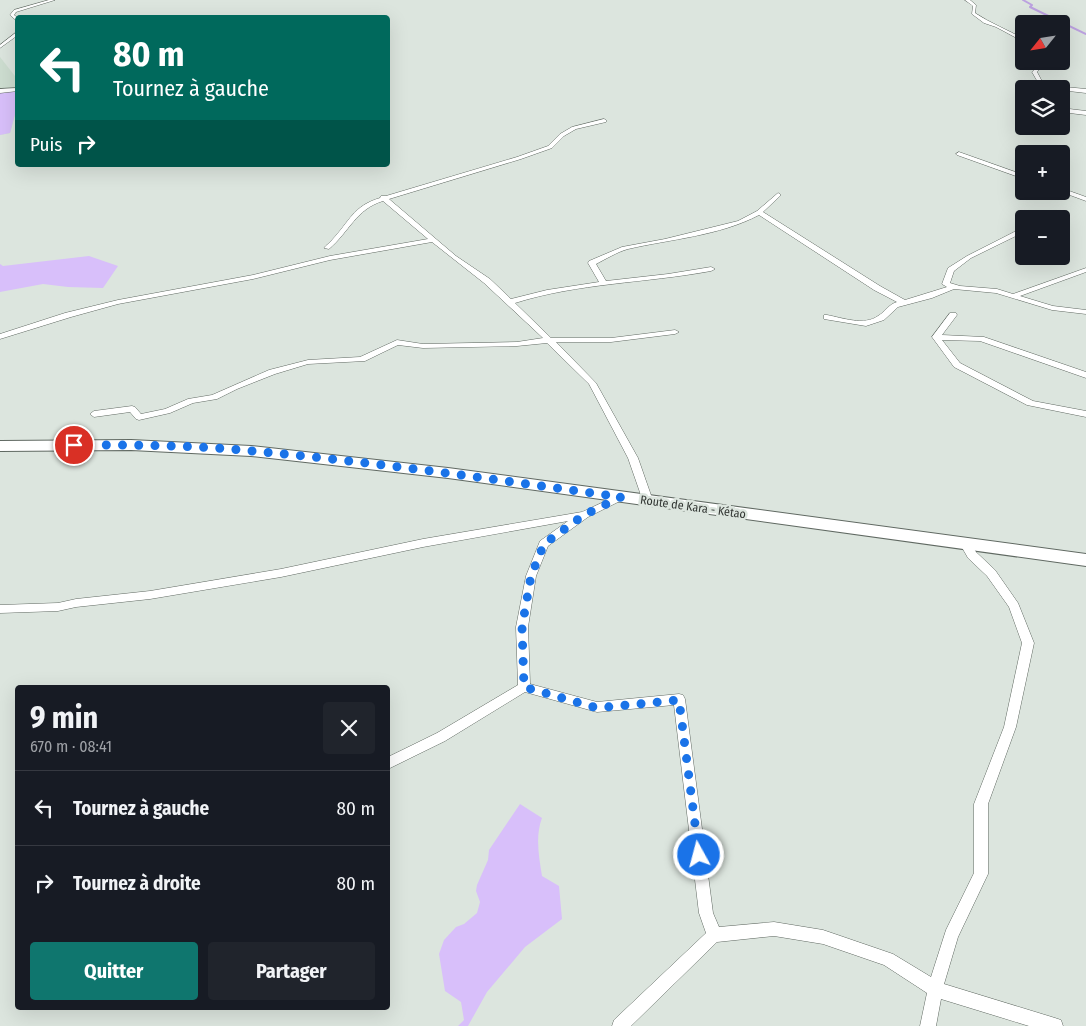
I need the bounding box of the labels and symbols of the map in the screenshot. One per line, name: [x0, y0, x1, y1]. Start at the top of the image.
north arrow: [1015, 15, 1070, 70]
pin: [53, 424, 95, 466]
street label: Route de Kara - Kétao: [639, 493, 747, 521]
position arrow: [672, 828, 724, 880]

